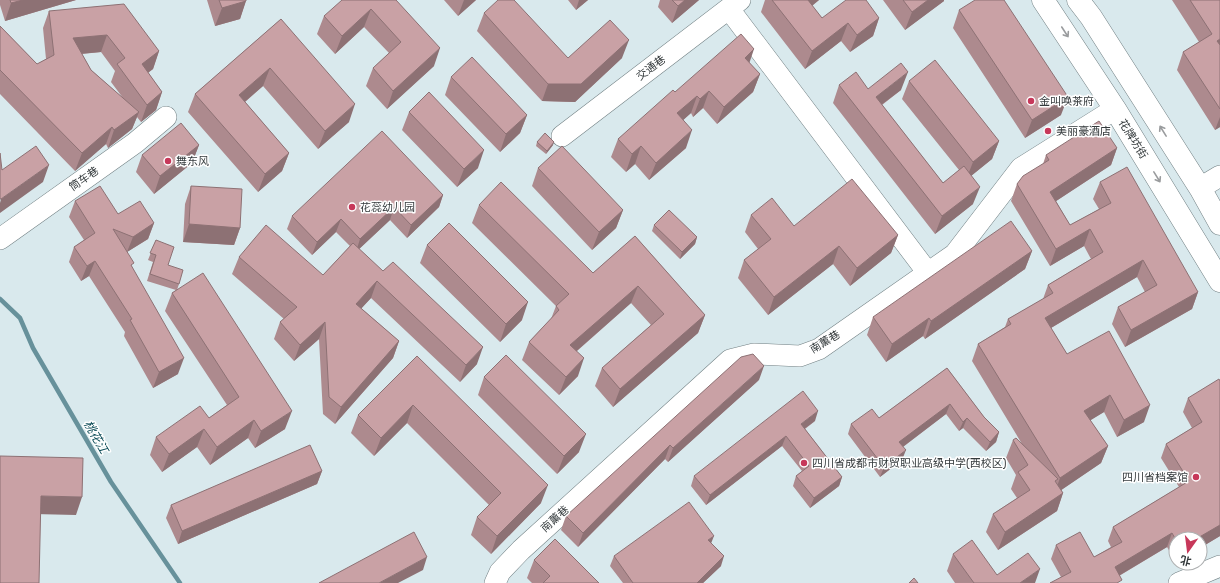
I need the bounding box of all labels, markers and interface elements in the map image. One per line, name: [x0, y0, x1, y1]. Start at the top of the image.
one-way arrow: [1061, 27, 1069, 38]
street label: 交通巷: [634, 53, 668, 83]
place label: 金叫唤茶府: [1039, 95, 1094, 108]
marker: 金叫唤茶府: [1026, 96, 1036, 106]
street label: 花牌坊街: [1116, 117, 1150, 161]
place label: 美丽豪酒店: [1056, 125, 1111, 138]
marker: 美丽豪酒店: [1043, 126, 1053, 136]
one-way arrow: [1159, 126, 1167, 137]
place label: 舞东风: [176, 155, 209, 168]
marker: 舞东风: [163, 156, 173, 166]
street label: 筒车巷: [67, 164, 101, 194]
one-way arrow: [1153, 171, 1161, 182]
place label: 花蕊幼儿园: [360, 201, 415, 214]
marker: 花蕊幼儿园: [347, 202, 357, 212]
street label: 南薰巷: [808, 328, 842, 356]
water label: 桃花江: [81, 418, 112, 458]
place label: 四川省成都市财贸职业高级中学(西校区): [812, 457, 1007, 470]
marker: 四川省成都市财贸职业高级中学(西校区): [799, 458, 809, 468]
place label: 四川省档案馆: [1122, 471, 1188, 484]
marker: 四川省档案馆: [1191, 472, 1201, 482]
street label: 南薰巷: [538, 503, 572, 535]
north arrow: [1168, 531, 1208, 571]
text: 北: [1179, 553, 1193, 568]

